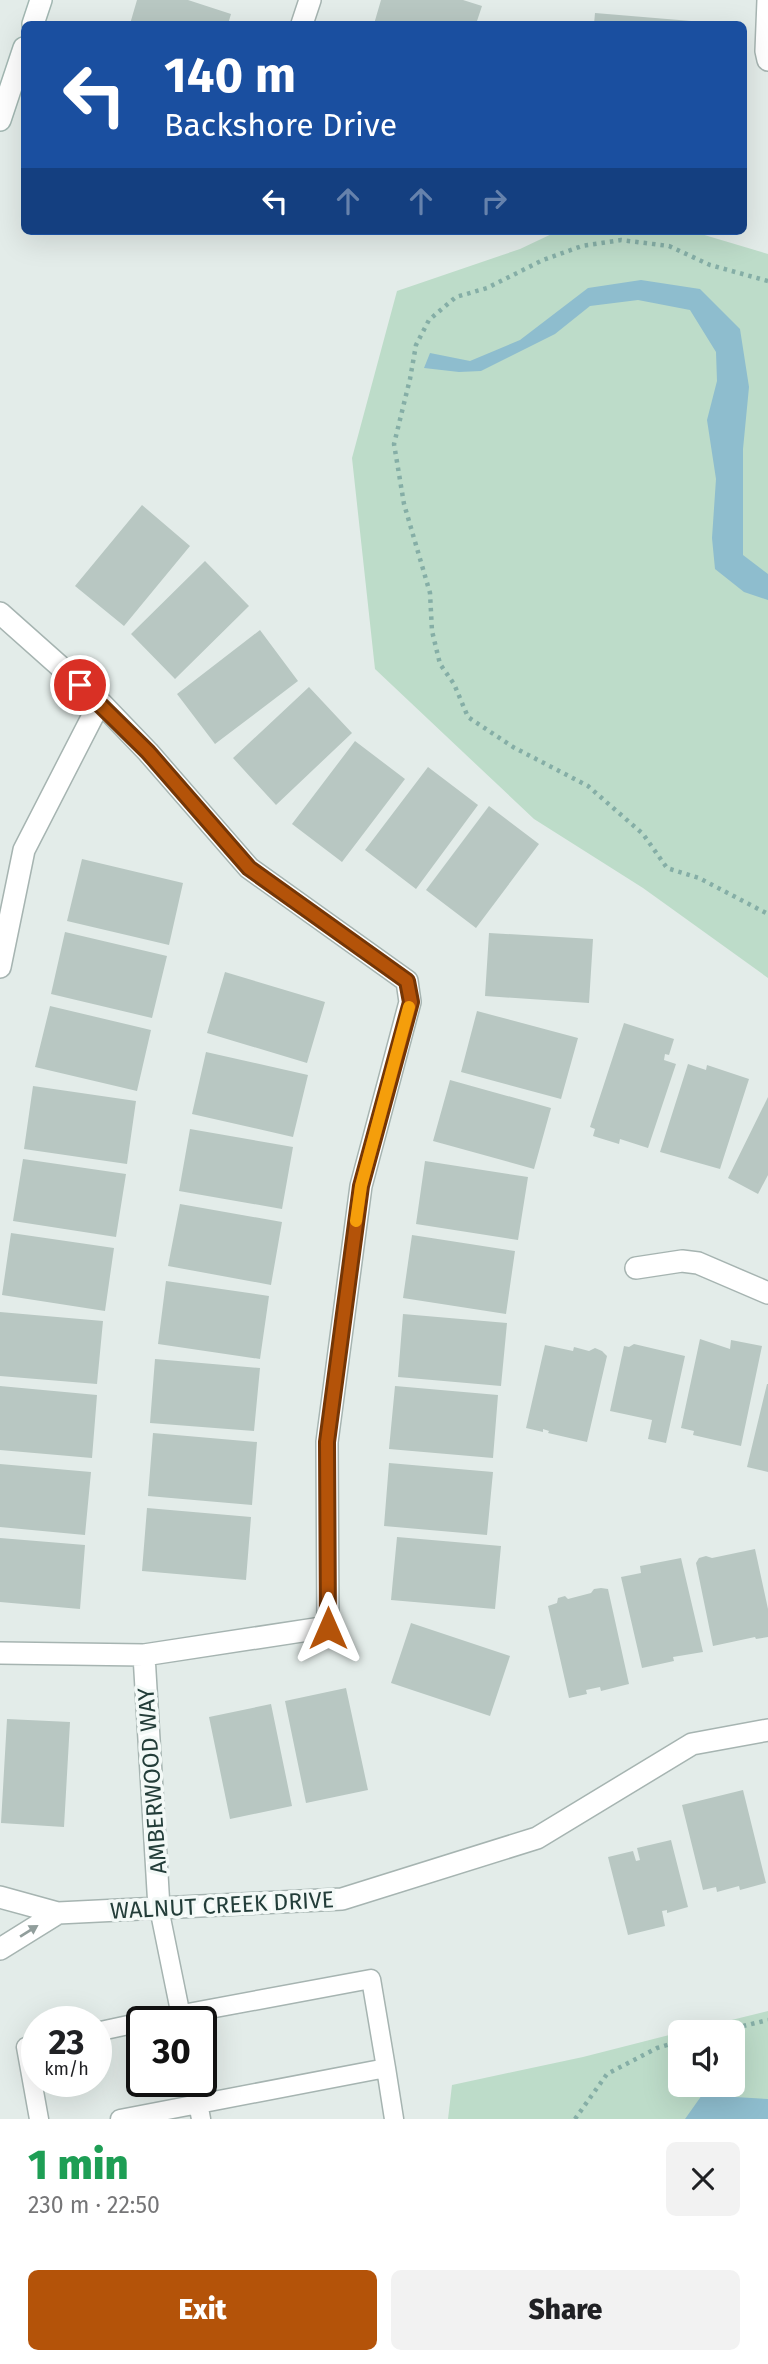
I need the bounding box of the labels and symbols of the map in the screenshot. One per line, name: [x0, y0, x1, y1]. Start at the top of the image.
pin: [50, 655, 110, 715]
position arrow: [291, 1591, 365, 1665]
street label: AMBERWOOD WAY: [131, 1687, 172, 1875]
street label: WALNUT CREEK DRIVE: [109, 1885, 335, 1925]
one-way arrow: [20, 1925, 39, 1938]
speed limit sign: 30: [126, 2006, 217, 2097]

